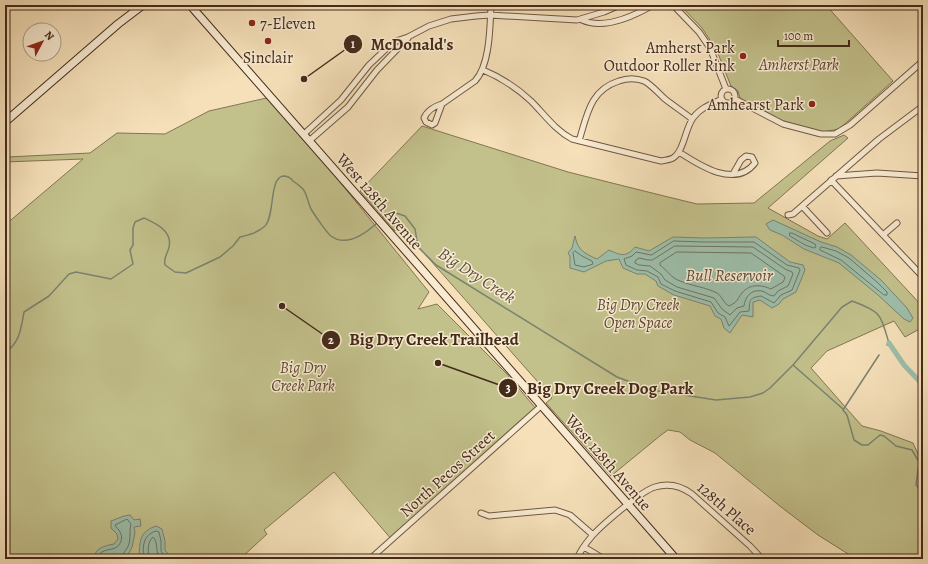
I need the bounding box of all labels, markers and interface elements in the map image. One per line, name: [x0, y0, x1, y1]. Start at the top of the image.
place label: 7-Eleven: [260, 13, 316, 35]
marker: 7-Eleven: [247, 18, 257, 28]
north arrow: [22, 22, 62, 62]
scale bar: [778, 22, 849, 48]
text: N: [41, 28, 57, 44]
text: 100 m: [784, 28, 813, 44]
callout: McDonald's: [343, 29, 461, 58]
text: McDonald's: [371, 33, 453, 56]
marker: Sinclair: [263, 36, 273, 46]
text: 1: [351, 36, 356, 52]
place label: Amherst Park Outdoor Roller Rink: [604, 37, 735, 77]
place label: Sinclair: [243, 47, 293, 69]
marker: Amherst Park Outdoor Roller Rink: [738, 51, 748, 61]
park label: Amherst Park: [758, 54, 839, 76]
place label: Amhearst Park: [706, 94, 804, 116]
marker: Amhearst Park: [807, 99, 817, 109]
street label: West 128th Avenue: [331, 148, 427, 255]
water label: Big Dry Creek: [434, 242, 520, 309]
water label: Bull Reservoir: [685, 264, 774, 287]
park label: Big Dry Creek Open Space: [597, 294, 679, 334]
callout: Big Dry Creek Trailhead: [321, 325, 526, 354]
text: Big Dry Creek Trailhead: [349, 328, 520, 351]
text: 2: [328, 332, 334, 348]
park label: Big Dry Creek Park: [271, 357, 335, 397]
callout: Big Dry Creek Dog Park: [498, 373, 701, 402]
text: Big Dry Creek Dog Park: [527, 377, 694, 400]
text: 3: [505, 380, 511, 396]
street label: West 128th Avenue: [560, 409, 656, 516]
street label: North Pecos Street: [395, 425, 500, 522]
street label: 128th Place: [692, 477, 761, 541]

